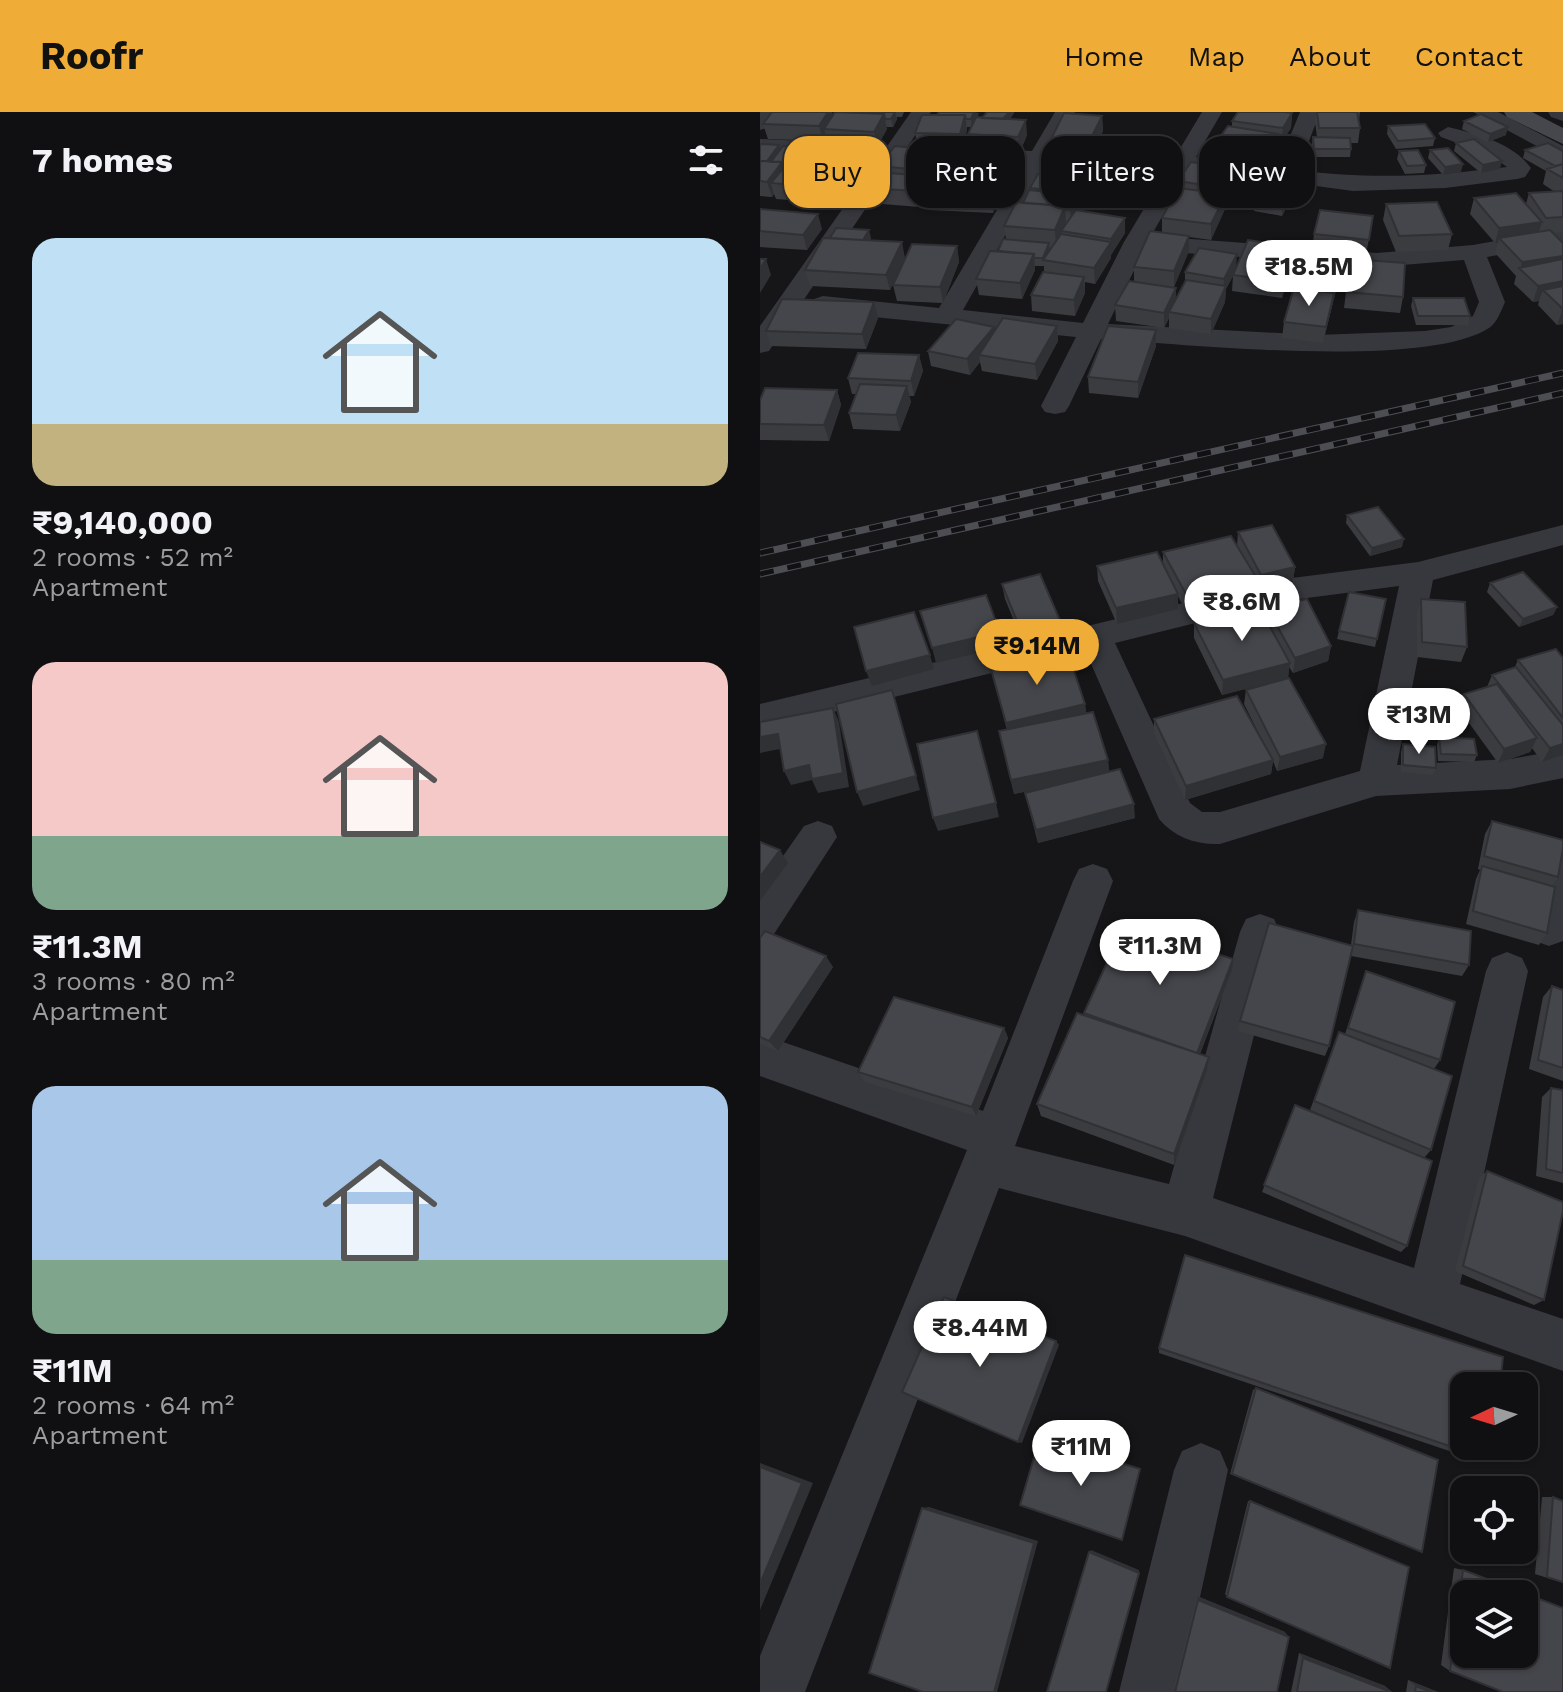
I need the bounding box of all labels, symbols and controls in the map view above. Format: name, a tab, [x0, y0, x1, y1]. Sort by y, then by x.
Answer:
text: Roofr	[40, 34, 143, 78]
text: Home	[1064, 40, 1144, 73]
text: Map	[1188, 40, 1245, 73]
text: About	[1289, 40, 1371, 73]
text: Contact	[1415, 40, 1523, 73]
chip: Buy	[784, 136, 890, 208]
chip: Rent	[906, 136, 1025, 208]
chip: Filters	[1041, 136, 1183, 208]
chip: New	[1199, 136, 1315, 208]
icon: filters	[684, 138, 728, 182]
text: 7 homes	[32, 140, 173, 180]
pin: ₹18.5M	[1244, 240, 1374, 308]
text: ₹18.5M	[1264, 251, 1354, 281]
icon: home	[308, 290, 452, 434]
text: ₹9,140,000	[32, 502, 213, 542]
text: 2 rooms · 52 m²	[32, 542, 233, 572]
text: Apartment	[32, 572, 168, 602]
pin: ₹8.6M	[1186, 575, 1298, 643]
text: ₹8.6M	[1203, 586, 1282, 616]
pin: ₹9.14M	[972, 619, 1102, 687]
text: ₹9.14M	[993, 630, 1081, 660]
pin: ₹13M	[1372, 688, 1466, 756]
text: ₹13M	[1386, 699, 1452, 729]
icon: home	[308, 714, 452, 858]
pin: ₹11.3M	[1095, 919, 1225, 987]
text: ₹11.3M	[32, 926, 143, 966]
text: ₹11.3M	[1118, 930, 1202, 960]
text: 3 rooms · 80 m²	[32, 966, 235, 996]
text: Apartment	[32, 996, 168, 1026]
icon: home	[308, 1138, 452, 1282]
pin: ₹8.44M	[915, 1301, 1045, 1369]
text: ₹8.44M	[932, 1312, 1028, 1342]
text: ₹11M	[32, 1350, 113, 1390]
north arrow	[1450, 1372, 1538, 1460]
map controls	[1450, 1372, 1538, 1668]
text: 2 rooms · 64 m²	[32, 1390, 234, 1420]
text: Apartment	[32, 1420, 168, 1450]
pin: ₹11M	[1034, 1420, 1128, 1488]
text: ₹11M	[1050, 1431, 1112, 1461]
button: locate	[1450, 1476, 1538, 1564]
button: layers	[1450, 1580, 1538, 1668]

